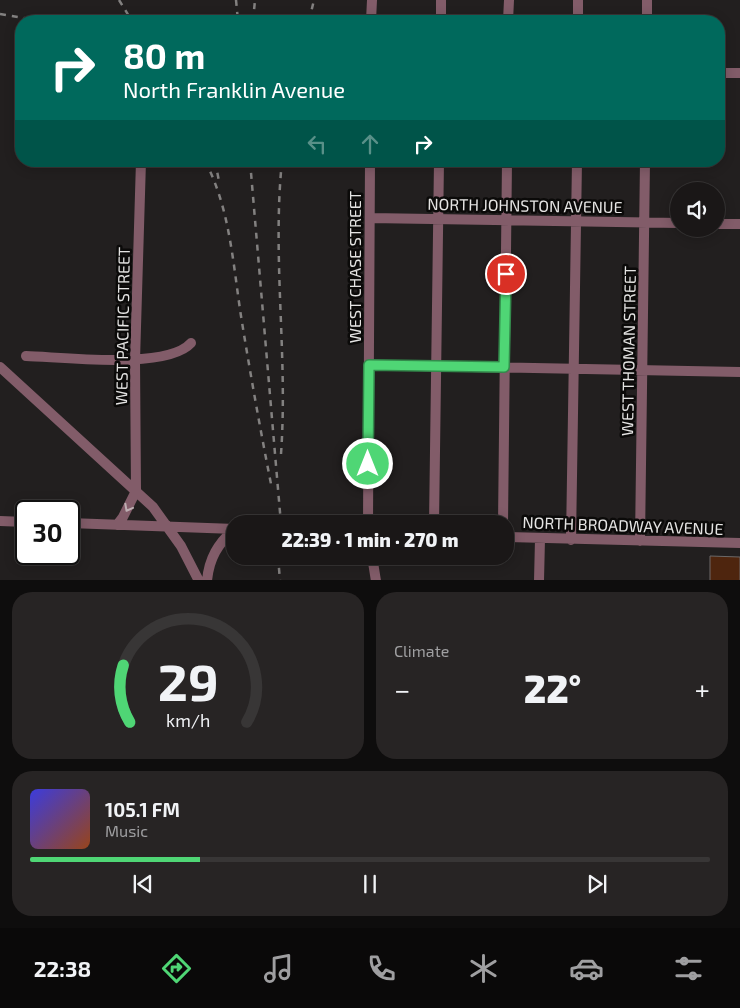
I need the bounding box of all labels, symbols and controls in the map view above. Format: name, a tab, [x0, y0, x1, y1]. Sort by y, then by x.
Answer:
text: 80 m	[123, 34, 205, 76]
icon: right	[40, 35, 105, 100]
text: North Franklin Avenue	[123, 76, 345, 102]
icon: left	[303, 130, 331, 158]
icon: ahead	[356, 130, 384, 158]
icon: right	[409, 130, 437, 158]
map controls	[670, 182, 725, 237]
button: sound	[670, 182, 725, 237]
street label: WEST CHASE STREET	[345, 191, 364, 343]
street label: NORTH JOHNSTON AVENUE	[427, 194, 623, 216]
street label: WEST PACIFIC STREET	[111, 247, 133, 405]
pin	[485, 253, 527, 295]
icon: arrive	[492, 260, 520, 288]
street label: WEST THOMAN STREET	[617, 266, 639, 436]
position arrow	[341, 437, 393, 489]
speed limit sign: 30	[15, 500, 80, 565]
one-way arrow	[124, 503, 134, 512]
street label: NORTH BROADWAY AVENUE	[522, 512, 724, 538]
text: 22:39 · 1 min · 270 m	[282, 528, 458, 551]
text: Climate	[394, 641, 449, 660]
text: 29	[158, 649, 218, 711]
text: 22°	[524, 665, 581, 711]
text: −	[394, 672, 410, 706]
text: +	[695, 672, 710, 706]
text: km/h	[166, 709, 210, 731]
text: 105.1 FM	[105, 798, 180, 821]
text: Music	[105, 821, 148, 840]
icon: previous	[129, 870, 157, 898]
icon: pause	[356, 870, 384, 898]
icon: next	[583, 870, 611, 898]
icon: directions	[159, 951, 194, 986]
icon: music	[261, 951, 296, 986]
icon: phone	[364, 951, 399, 986]
icon: climate	[466, 951, 501, 986]
icon: car	[569, 951, 604, 986]
icon: filters	[671, 951, 706, 986]
text: 22:38	[34, 955, 91, 981]

